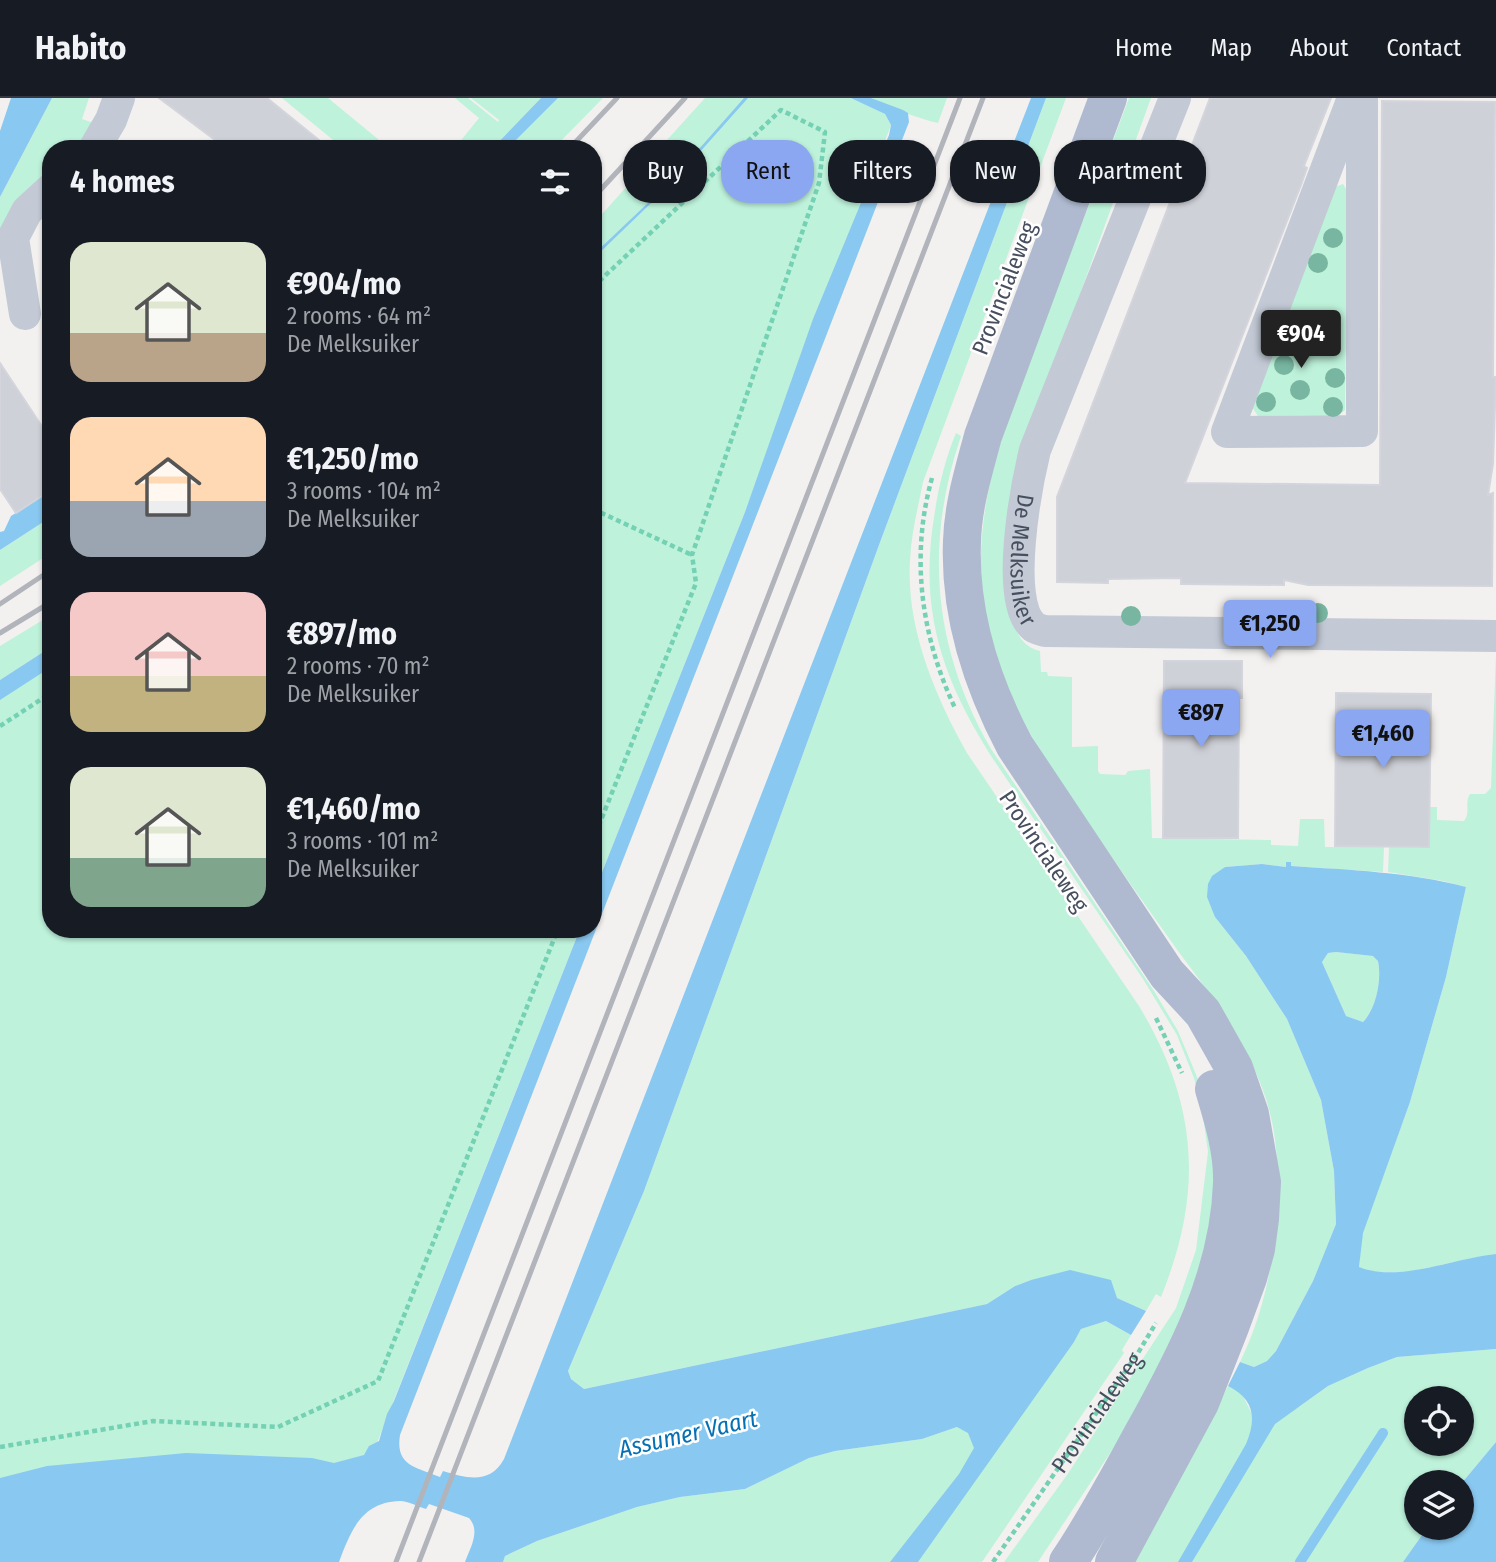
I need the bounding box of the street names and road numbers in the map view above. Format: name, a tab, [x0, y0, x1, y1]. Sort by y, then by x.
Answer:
street label: Provincialeweg	[966, 217, 1042, 359]
street label: De Melksuiker	[1005, 492, 1042, 631]
street label: Provincialeweg	[993, 785, 1095, 917]
street label: Provincialeweg	[1045, 1347, 1148, 1478]

